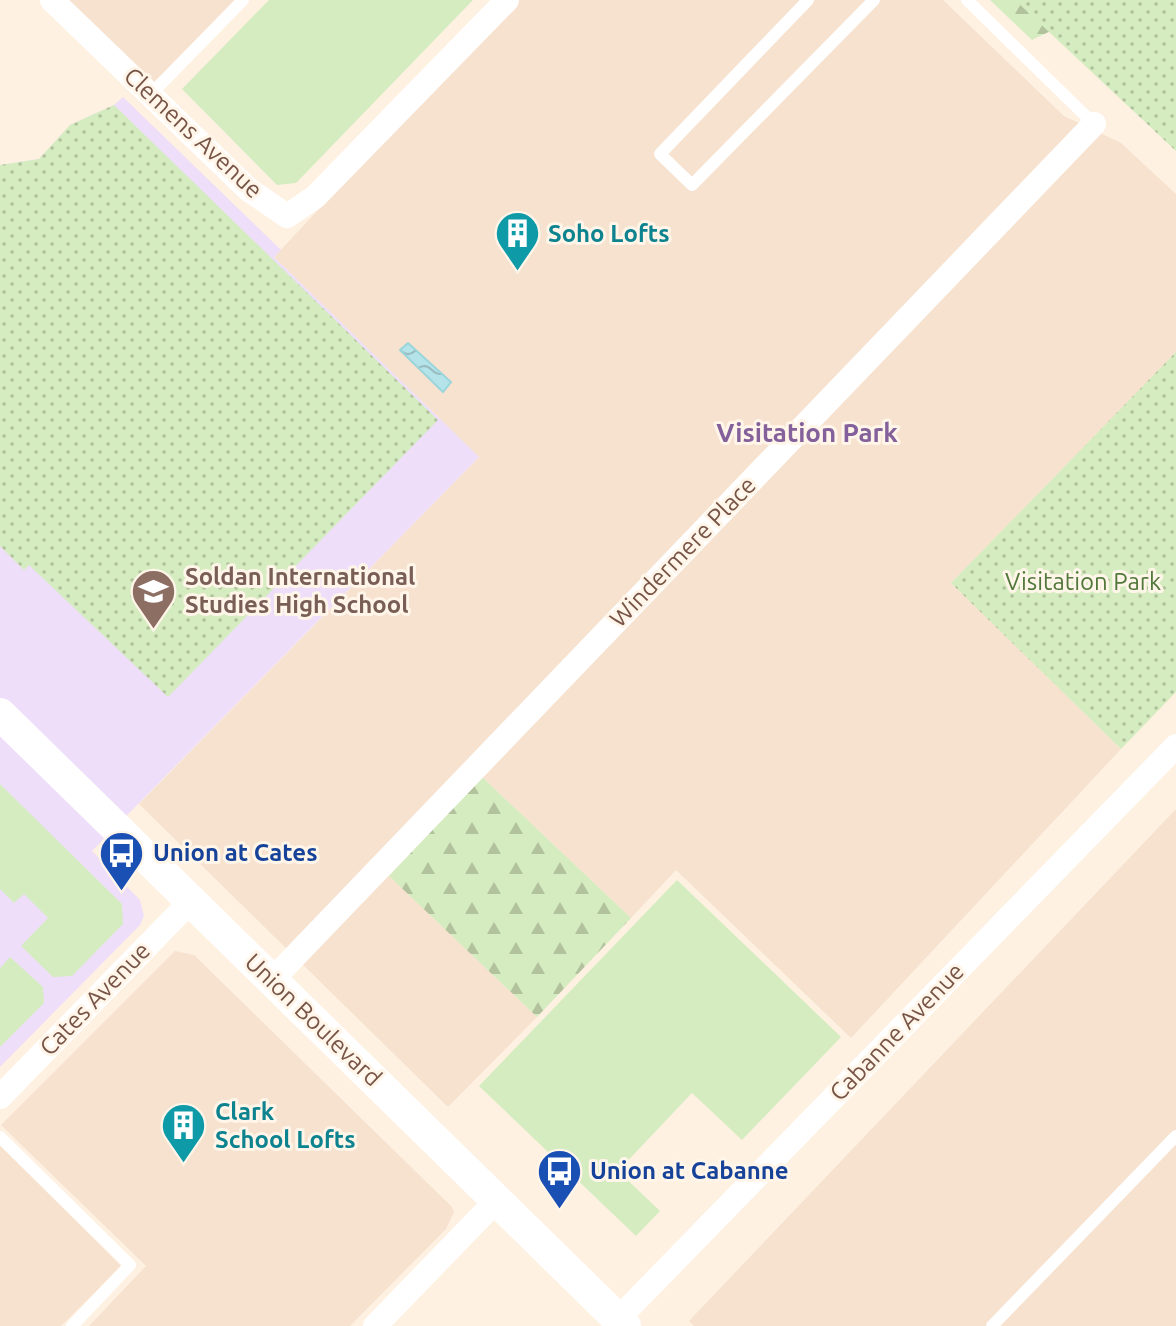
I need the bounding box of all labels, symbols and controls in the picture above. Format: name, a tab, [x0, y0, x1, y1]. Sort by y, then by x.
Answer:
street label: Clemens Avenue	[119, 62, 268, 203]
building icon: Soho Lofts	[493, 210, 541, 273]
place label: Soho Lofts	[548, 220, 669, 247]
district label: Visitation Park	[716, 418, 898, 447]
street label: Windermere Place	[604, 471, 761, 632]
place label: Soldan International Studies High School	[185, 563, 415, 618]
school or university icon: Soldan International Studies High School	[130, 567, 178, 630]
park label: Visitation Park	[1005, 568, 1161, 595]
bus stop icon: Union at Cates	[98, 829, 146, 892]
place label: Union at Cates	[153, 839, 317, 866]
street label: Cates Avenue	[34, 937, 155, 1061]
street label: Union Boulevard	[240, 948, 387, 1091]
street label: Cabanne Avenue	[824, 957, 969, 1106]
place label: Clark School Lofts	[215, 1098, 356, 1153]
building icon: Clark School Lofts	[160, 1102, 208, 1165]
bus stop icon: Union at Cabanne	[535, 1147, 583, 1210]
place label: Union at Cabanne	[590, 1157, 789, 1184]

